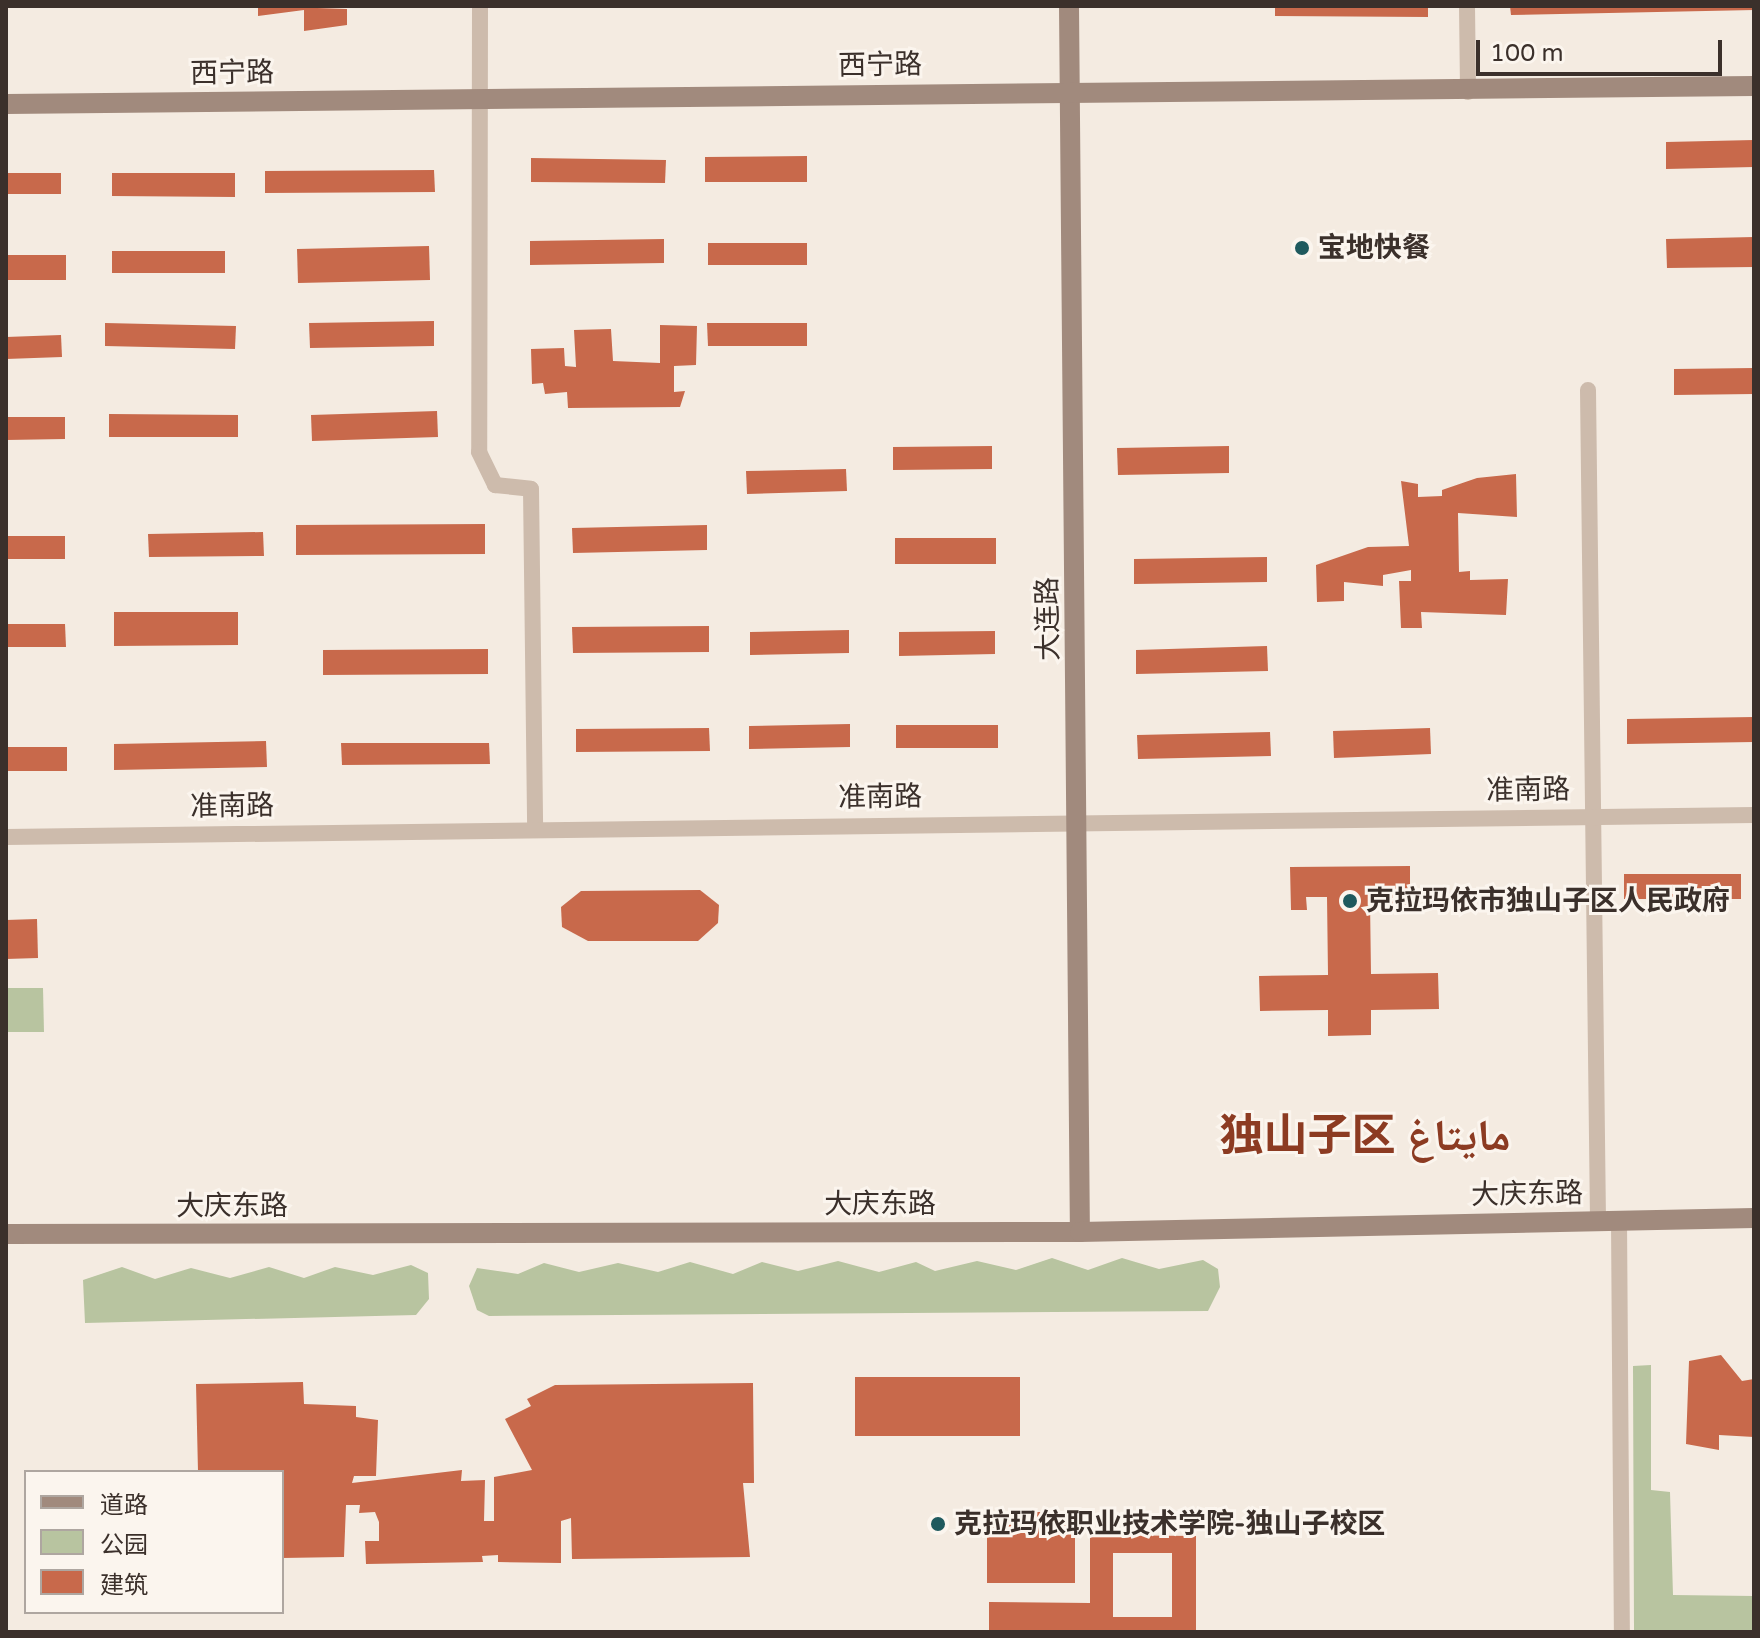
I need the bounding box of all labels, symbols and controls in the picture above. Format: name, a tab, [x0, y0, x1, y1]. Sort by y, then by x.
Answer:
scale bar	[1480, 24, 1726, 74]
text: 100 m	[1490, 39, 1564, 68]
street label: 西宁路	[838, 47, 922, 83]
street label: 西宁路	[190, 55, 274, 91]
place label: 宝地快餐	[1318, 231, 1430, 265]
marker: 宝地快餐	[1293, 239, 1311, 257]
street label: 大连路	[1030, 577, 1066, 661]
street label: 准南路	[1486, 772, 1570, 808]
street label: 准南路	[838, 779, 922, 815]
street label: 准南路	[190, 788, 274, 824]
place label: 克拉玛依市独山子区人民政府	[1366, 884, 1730, 918]
marker: 克拉玛依市独山子区人民政府	[1341, 892, 1359, 910]
district label: 独山子区 مايتاغ	[1219, 1111, 1511, 1163]
street label: 大庆东路	[1471, 1176, 1583, 1212]
street label: 大庆东路	[824, 1187, 936, 1221]
street label: 大庆东路	[176, 1189, 288, 1223]
legend	[24, 1470, 284, 1614]
text: 道路	[100, 1491, 148, 1520]
place label: 克拉玛依职业技术学院-独山子校区	[954, 1507, 1385, 1541]
marker: 克拉玛依职业技术学院-独山子校区	[929, 1515, 947, 1533]
text: 公园	[100, 1531, 148, 1560]
text: 建筑	[100, 1571, 148, 1600]

